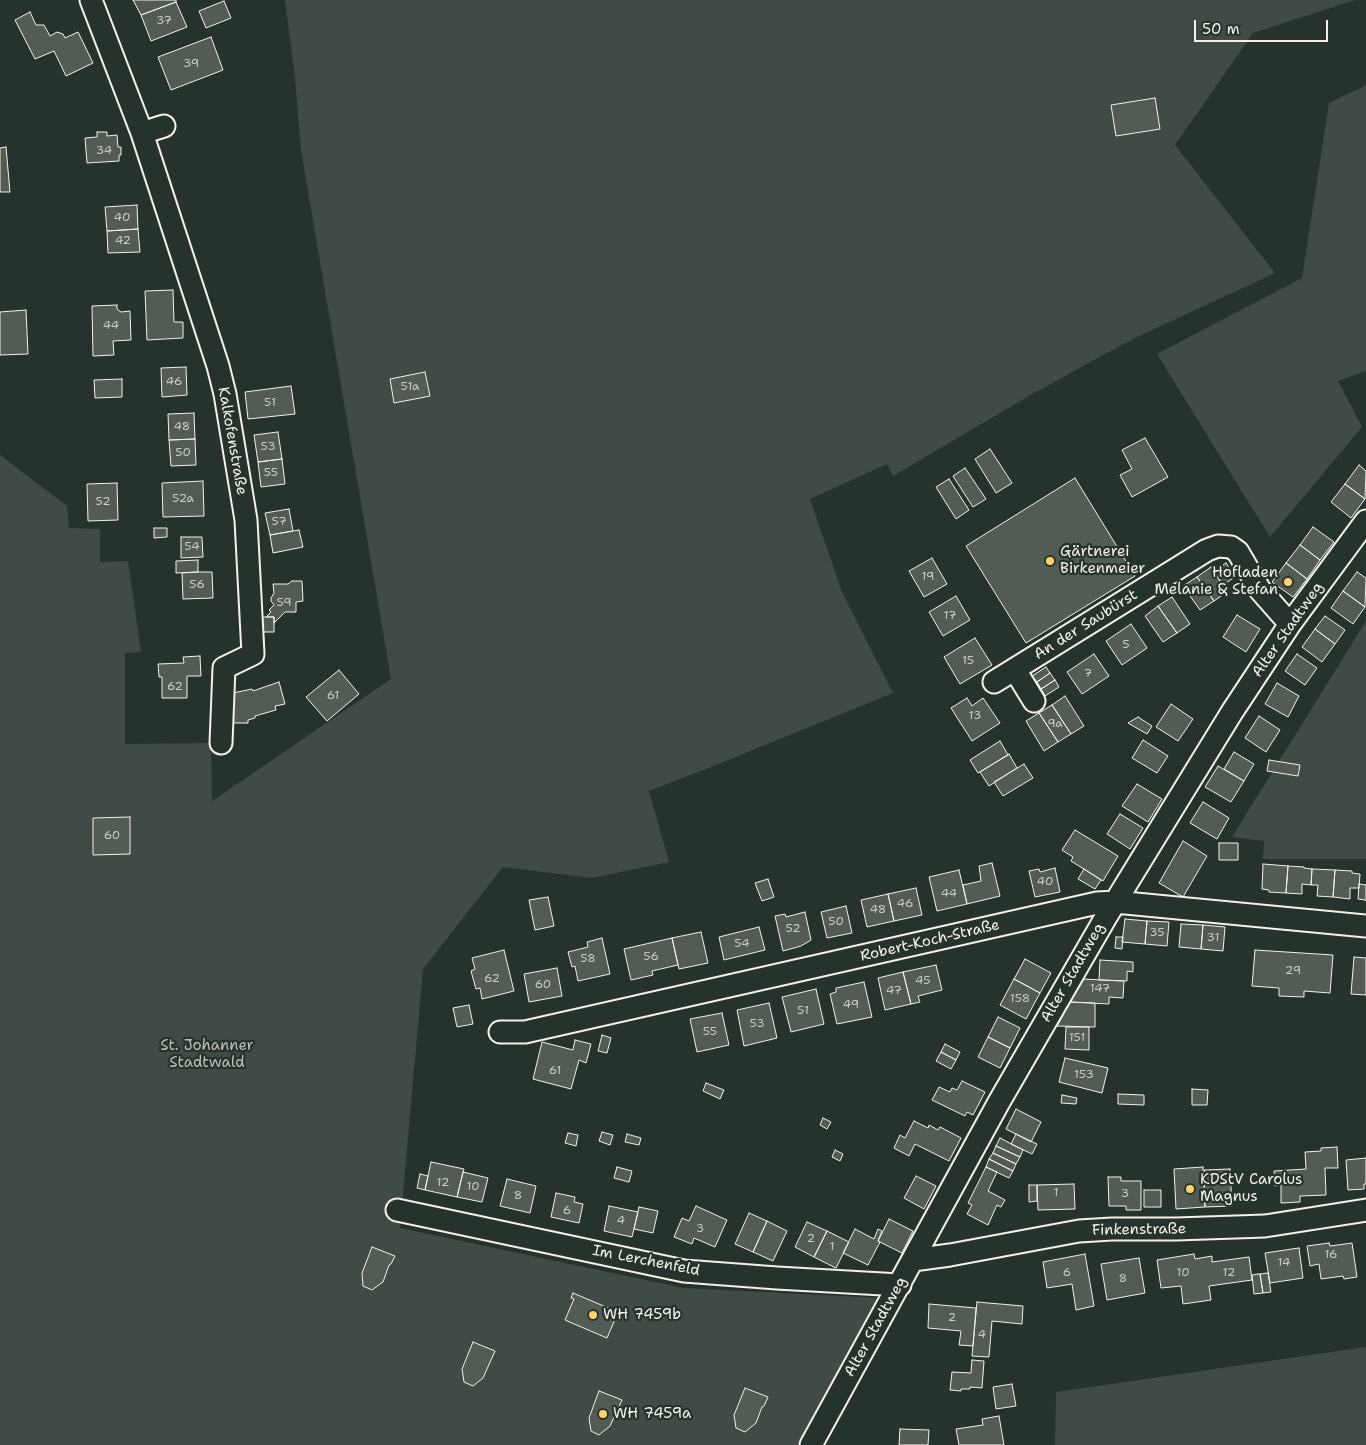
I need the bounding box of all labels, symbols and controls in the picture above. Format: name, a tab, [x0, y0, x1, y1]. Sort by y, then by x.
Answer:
scale bar	[1196, 10, 1330, 42]
house number: 37	[156, 14, 172, 28]
text: 50 m	[1202, 19, 1240, 39]
house number: 39	[183, 57, 199, 71]
house number: 34	[96, 144, 112, 158]
house number: 40	[114, 211, 130, 225]
house number: 42	[115, 234, 131, 248]
house number: 44	[103, 319, 119, 333]
house number: 46	[166, 375, 182, 389]
house number: 51a	[401, 380, 419, 394]
street label: Kalkofenstraße	[214, 385, 250, 497]
house number: 51	[264, 396, 276, 410]
house number: 48	[174, 420, 190, 434]
house number: 53	[260, 440, 276, 454]
house number: 50	[175, 446, 191, 460]
house number: 55	[264, 466, 278, 480]
house number: 52a	[172, 492, 194, 506]
house number: 52	[95, 495, 111, 509]
house number: 57	[271, 515, 287, 529]
house number: 54	[184, 540, 200, 554]
place label: Gärtnerei Birkenmeier	[1060, 543, 1145, 578]
marker: Gärtnerei Birkenmeier	[1044, 555, 1056, 567]
place label: Hofladen Melanie & Stefan	[1155, 564, 1278, 599]
house number: 19	[922, 570, 934, 584]
marker: Hofladen Melanie & Stefan	[1282, 576, 1294, 588]
house number: 56	[189, 578, 205, 592]
street label: Alter Stadtweg	[1249, 579, 1327, 681]
street label: An der Saubürst	[1031, 586, 1141, 664]
house number: 59	[276, 596, 292, 610]
house number: 17	[944, 609, 956, 623]
house number: 5	[1122, 638, 1130, 652]
house number: 15	[962, 654, 974, 668]
house number: 7	[1084, 667, 1092, 681]
house number: 62	[167, 680, 183, 694]
house number: 61	[327, 689, 339, 703]
house number: 13	[969, 709, 981, 723]
house number: 9a	[1047, 717, 1063, 731]
house number: 60	[104, 829, 120, 843]
house number: 40	[1037, 875, 1053, 889]
house number: 44	[941, 887, 957, 901]
house number: 46	[897, 897, 913, 911]
house number: 48	[870, 903, 886, 917]
house number: 50	[828, 915, 844, 929]
street label: Robert-Koch-Straße	[858, 916, 1002, 966]
street label: Alter Stadtweg	[1037, 920, 1109, 1026]
house number: 52	[785, 922, 801, 936]
house number: 35	[1149, 926, 1165, 940]
house number: 31	[1207, 931, 1219, 945]
house number: 54	[734, 937, 750, 951]
house number: 56	[643, 950, 659, 964]
house number: 58	[580, 952, 596, 966]
house number: 29	[1285, 964, 1301, 978]
house number: 62	[484, 972, 500, 986]
house number: 45	[915, 974, 931, 988]
house number: 60	[535, 978, 551, 992]
house number: 147	[1090, 982, 1110, 996]
house number: 47	[886, 984, 902, 998]
house number: 158	[1010, 992, 1030, 1006]
house number: 49	[843, 998, 859, 1012]
house number: 51	[797, 1004, 809, 1018]
house number: 53	[749, 1017, 765, 1031]
house number: 55	[703, 1025, 717, 1039]
house number: 151	[1069, 1031, 1085, 1045]
park label: St. Johanner Stadtwald	[160, 1037, 254, 1072]
house number: 61	[549, 1064, 561, 1078]
house number: 153	[1074, 1068, 1094, 1082]
place label: KDStV Carolus Magnus	[1200, 1171, 1303, 1206]
house number: 12	[437, 1176, 449, 1190]
house number: 10	[466, 1180, 480, 1194]
marker: KDStV Carolus Magnus	[1184, 1183, 1196, 1195]
house number: 1	[1053, 1186, 1059, 1200]
house number: 3	[1121, 1187, 1129, 1201]
house number: 8	[514, 1189, 522, 1203]
house number: 6	[563, 1204, 571, 1218]
house number: 4	[617, 1214, 625, 1228]
street label: Finkenstraße	[1092, 1220, 1186, 1240]
house number: 3	[696, 1222, 704, 1236]
house number: 2	[807, 1232, 815, 1246]
house number: 1	[829, 1240, 835, 1254]
street label: Im Lerchenfeld	[591, 1242, 701, 1280]
house number: 16	[1324, 1248, 1338, 1262]
house number: 14	[1278, 1256, 1290, 1270]
house number: 6	[1063, 1266, 1071, 1280]
house number: 10	[1176, 1266, 1190, 1280]
house number: 12	[1223, 1266, 1235, 1280]
house number: 8	[1119, 1272, 1127, 1286]
street label: Alter Stadtweg	[841, 1274, 911, 1380]
place label: WH 7459b	[603, 1306, 681, 1324]
marker: WH 7459b	[587, 1309, 599, 1321]
house number: 2	[948, 1311, 956, 1325]
house number: 4	[978, 1328, 986, 1342]
place label: WH 7459a	[613, 1405, 691, 1423]
marker: WH 7459a	[597, 1408, 609, 1420]

